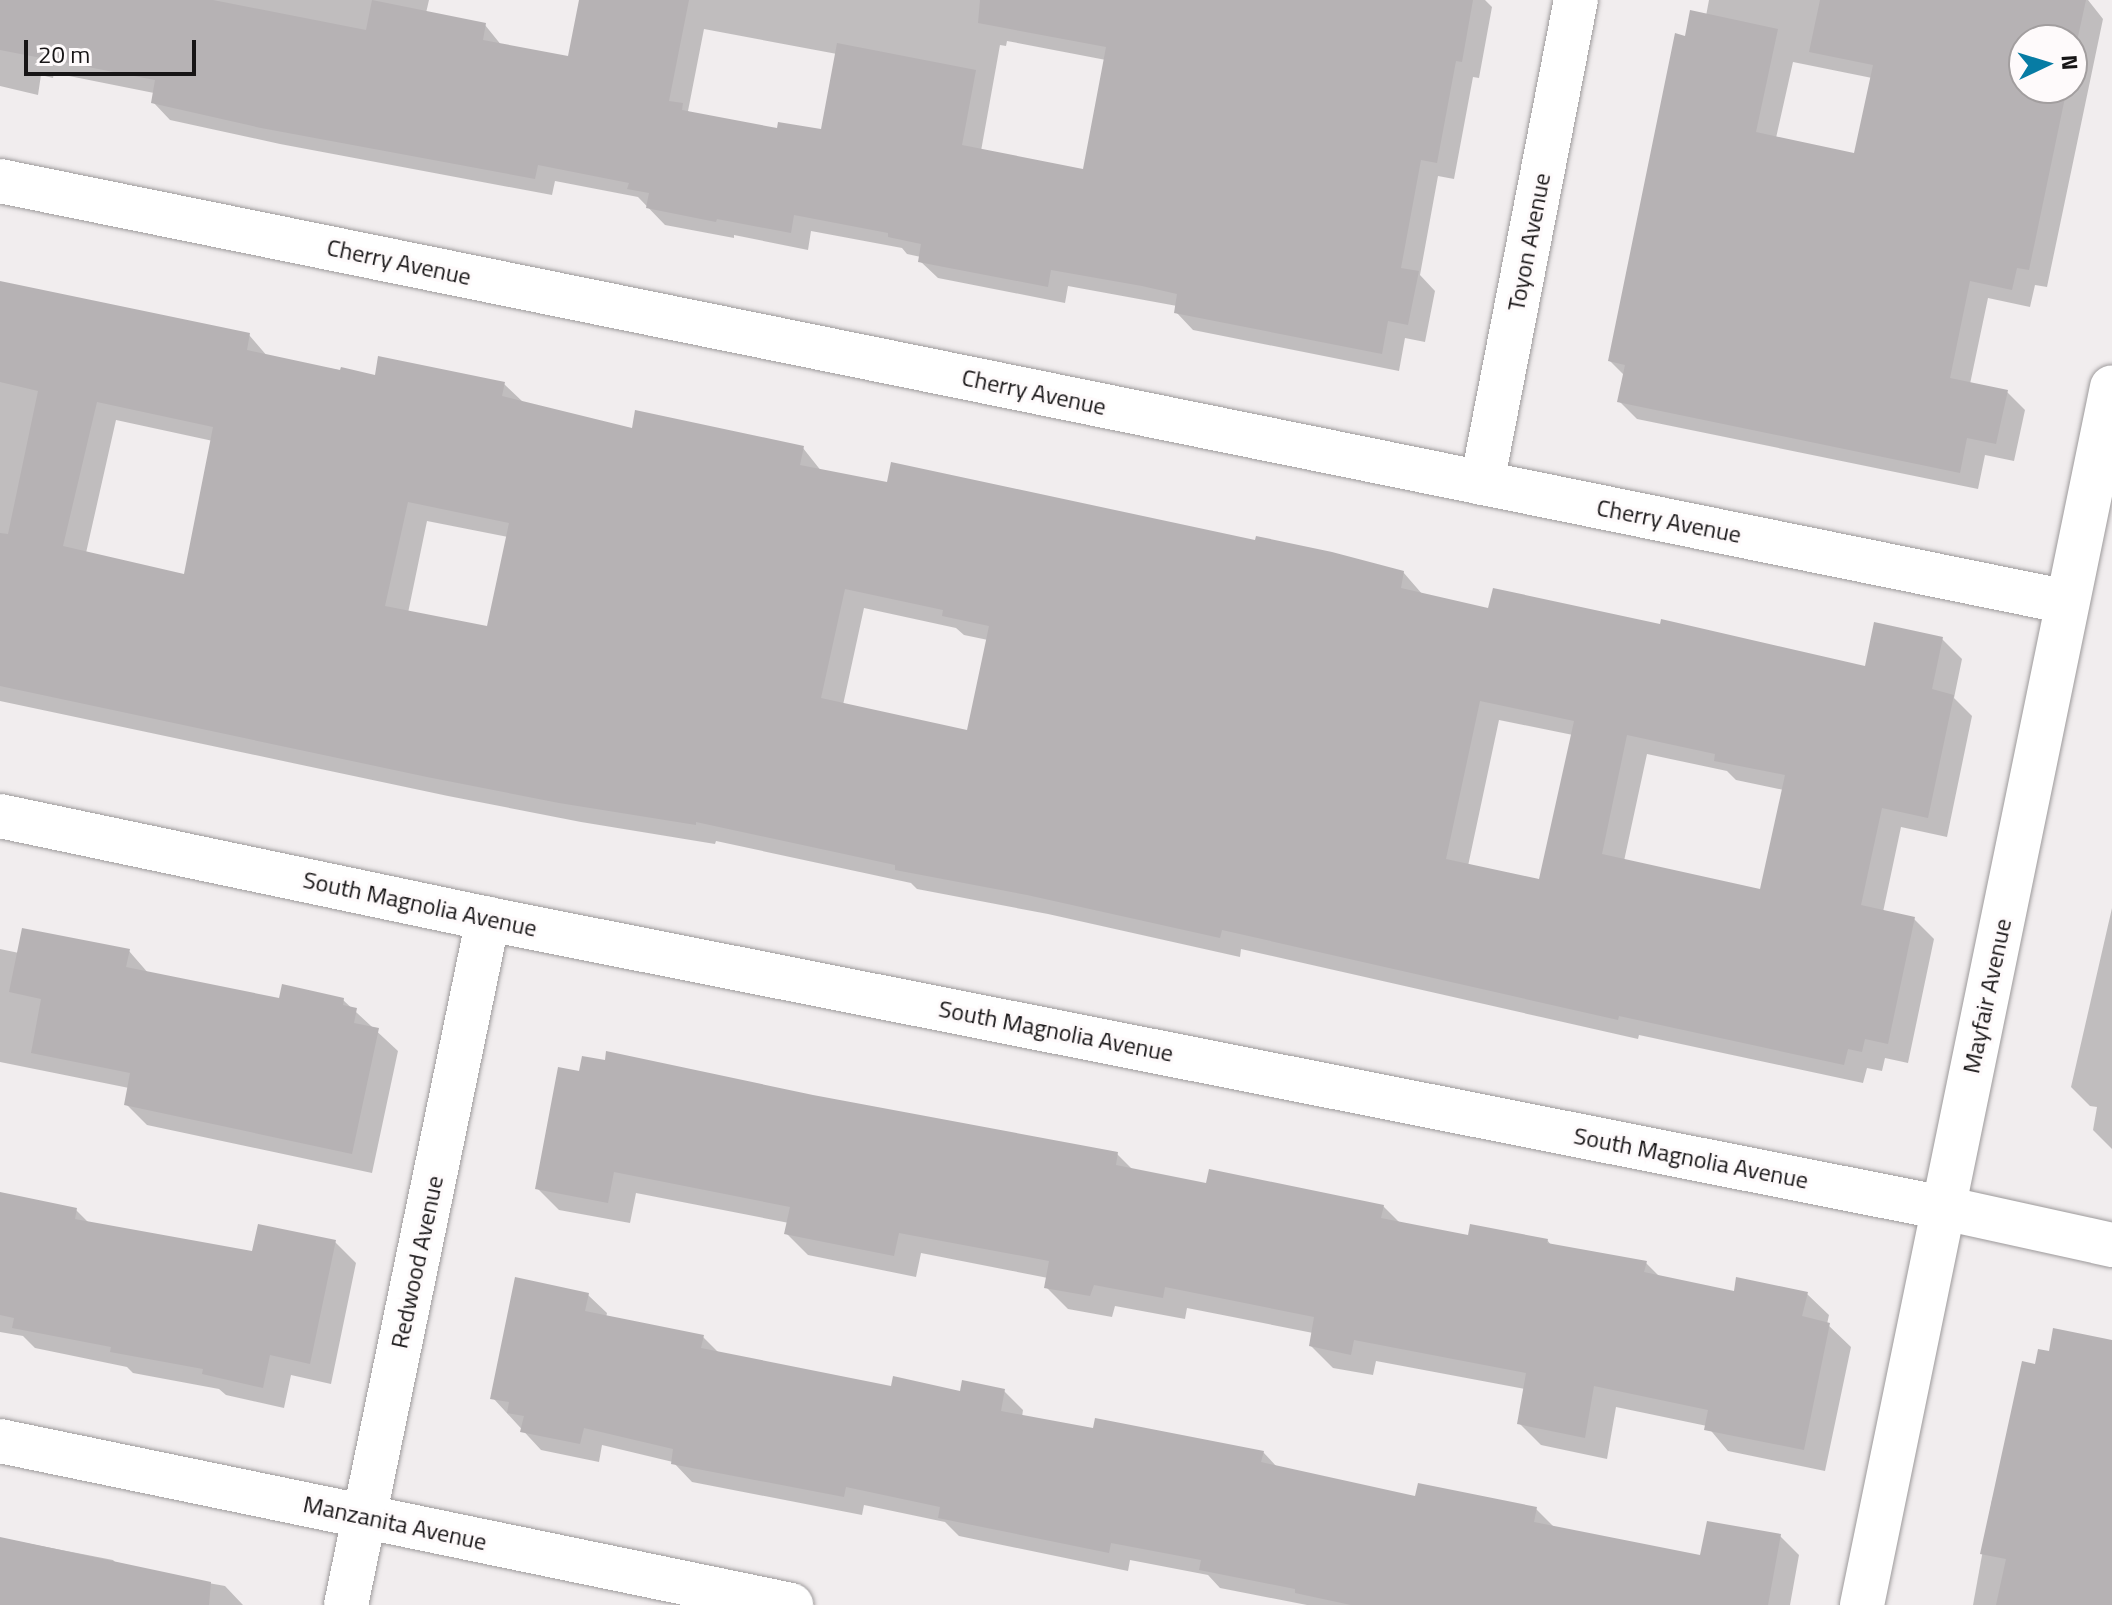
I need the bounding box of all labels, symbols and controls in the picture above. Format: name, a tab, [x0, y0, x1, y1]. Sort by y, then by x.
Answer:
scale bar	[28, 24, 200, 74]
north arrow	[2008, 24, 2088, 104]
text: 20 m	[38, 36, 90, 72]
text: N	[2052, 54, 2087, 71]
street label: Toyon Avenue	[1501, 170, 1557, 314]
street label: Cherry Avenue	[324, 233, 474, 291]
street label: Cherry Avenue	[959, 363, 1109, 421]
street label: Cherry Avenue	[1594, 493, 1744, 549]
street label: South Magnolia Avenue	[300, 865, 540, 943]
street label: Mayfair Avenue	[1957, 916, 2017, 1076]
street label: South Magnolia Avenue	[936, 994, 1176, 1068]
street label: South Magnolia Avenue	[1571, 1121, 1811, 1195]
street label: Redwood Avenue	[385, 1173, 449, 1351]
street label: Manzanita Avenue	[301, 1489, 489, 1557]

